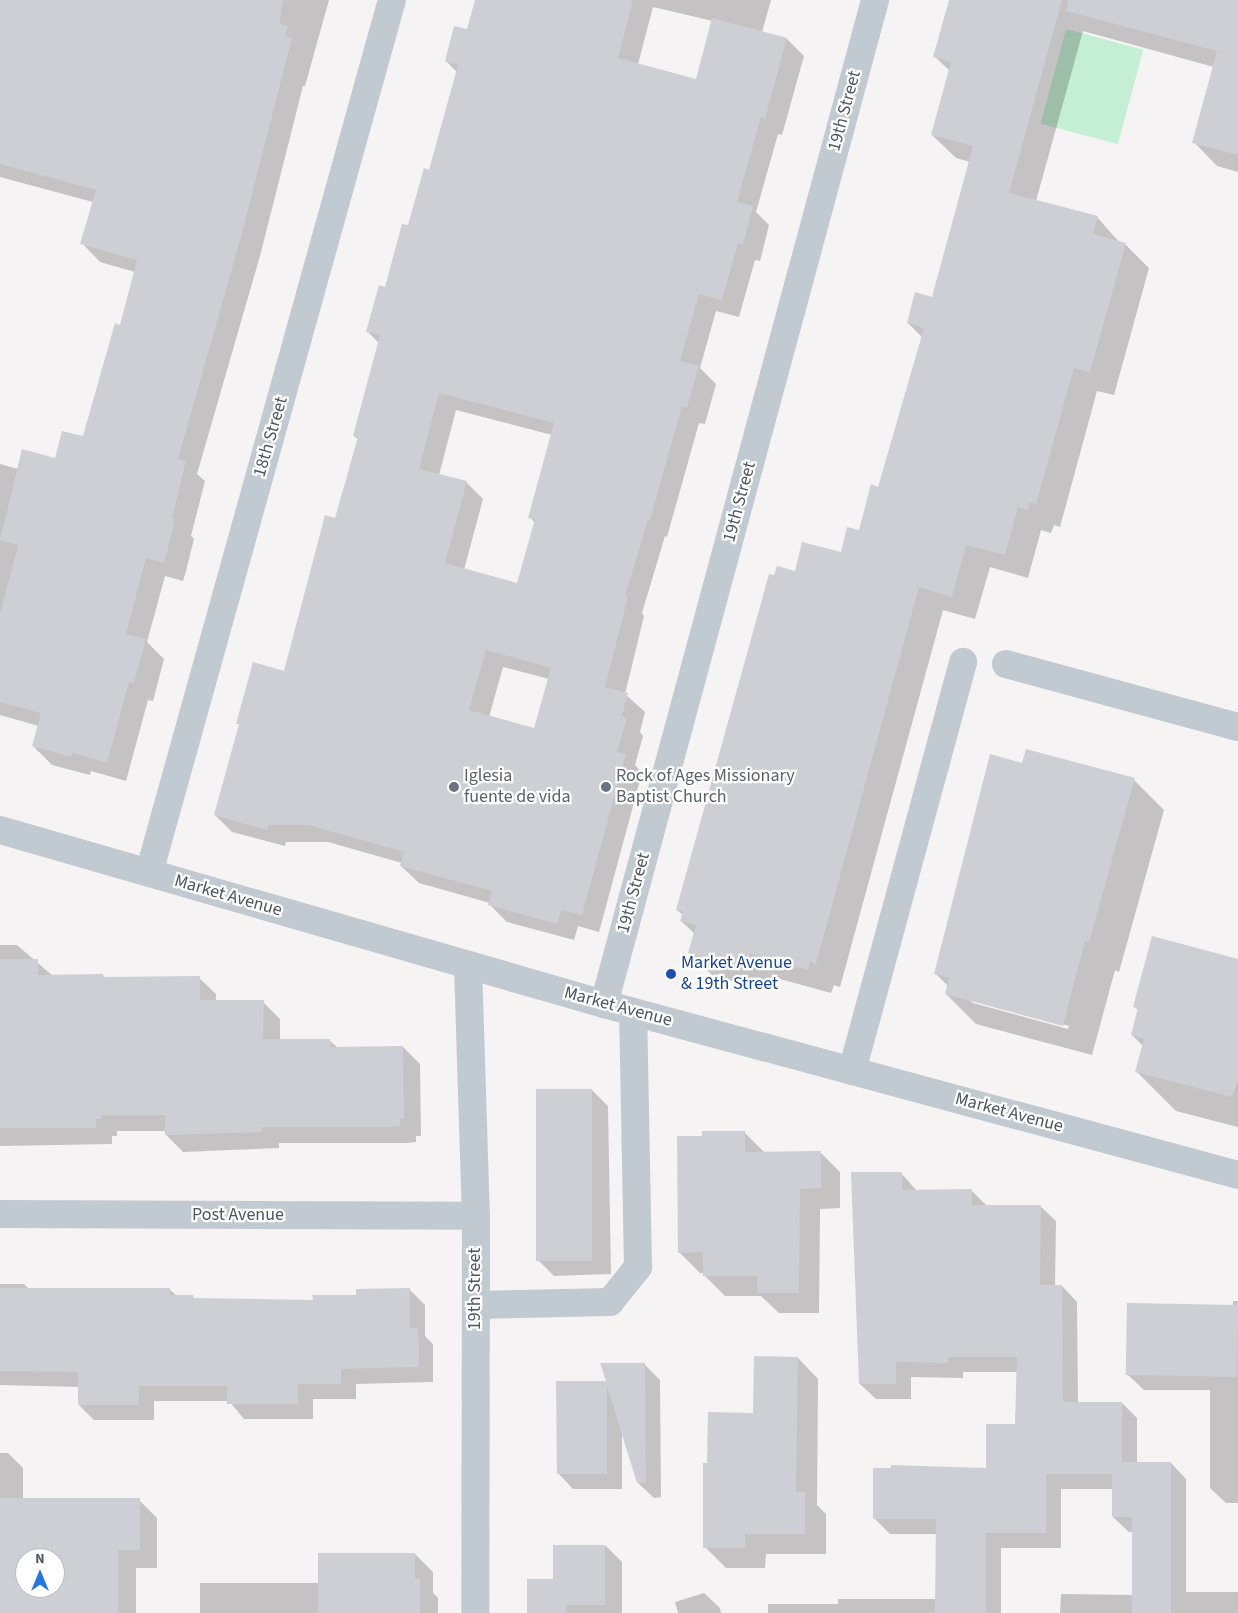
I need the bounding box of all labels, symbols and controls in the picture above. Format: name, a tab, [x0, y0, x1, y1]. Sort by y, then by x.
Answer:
street label: 19th Street	[824, 68, 866, 154]
street label: 18th Street	[249, 394, 293, 480]
street label: 19th Street	[719, 459, 761, 545]
place label: Iglesia fuente de vida	[464, 766, 571, 809]
place label: Rock of Ages Missionary Baptist Church	[616, 766, 795, 809]
marker: Iglesia fuente de vida	[448, 781, 460, 793]
marker: Rock of Ages Missionary Baptist Church	[600, 781, 612, 793]
street label: 19th Street	[613, 850, 655, 936]
street label: Market Avenue	[172, 870, 284, 922]
place label: Market Avenue & 19th Street	[681, 953, 792, 996]
marker: Market Avenue & 19th Street	[665, 968, 677, 980]
street label: Market Avenue	[562, 982, 674, 1032]
street label: Market Avenue	[953, 1088, 1065, 1138]
street label: Post Avenue	[192, 1204, 284, 1226]
street label: 19th Street	[464, 1248, 486, 1330]
north arrow	[15, 1548, 65, 1598]
text: N	[35, 1549, 45, 1569]

